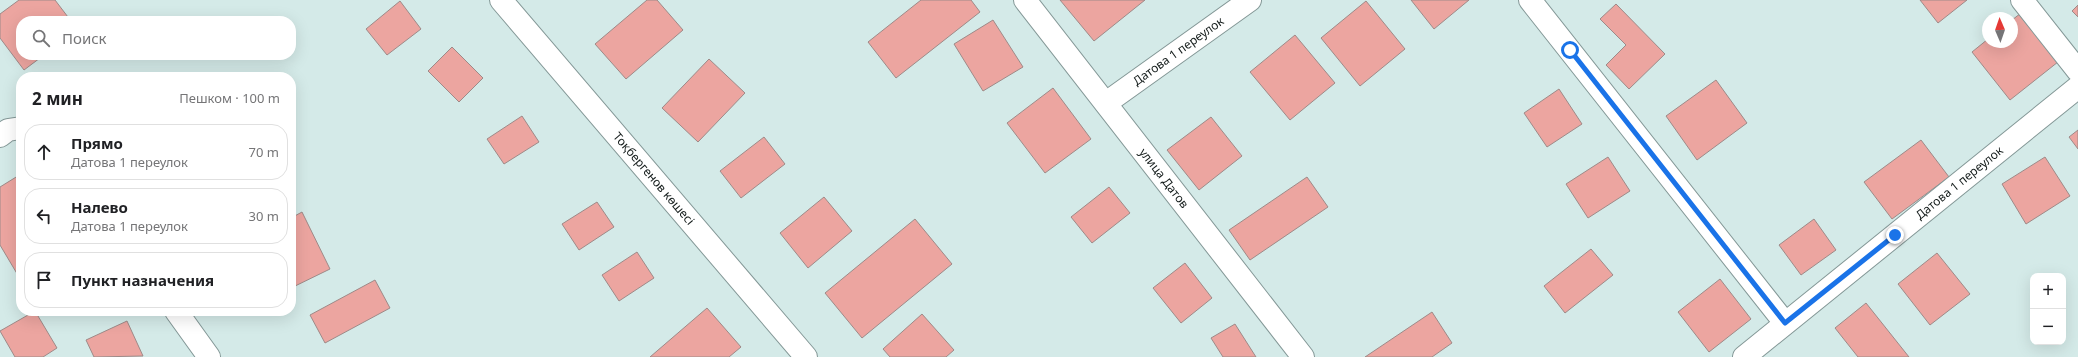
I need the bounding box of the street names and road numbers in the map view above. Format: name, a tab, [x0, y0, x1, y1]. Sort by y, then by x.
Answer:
street label: Датова 1 переулок	[1129, 12, 1227, 89]
street label: Тоқбергенов көшесі	[610, 128, 699, 228]
street label: Датова 1 переулок	[1912, 142, 2007, 223]
street label: улица Датов	[1135, 144, 1193, 212]

